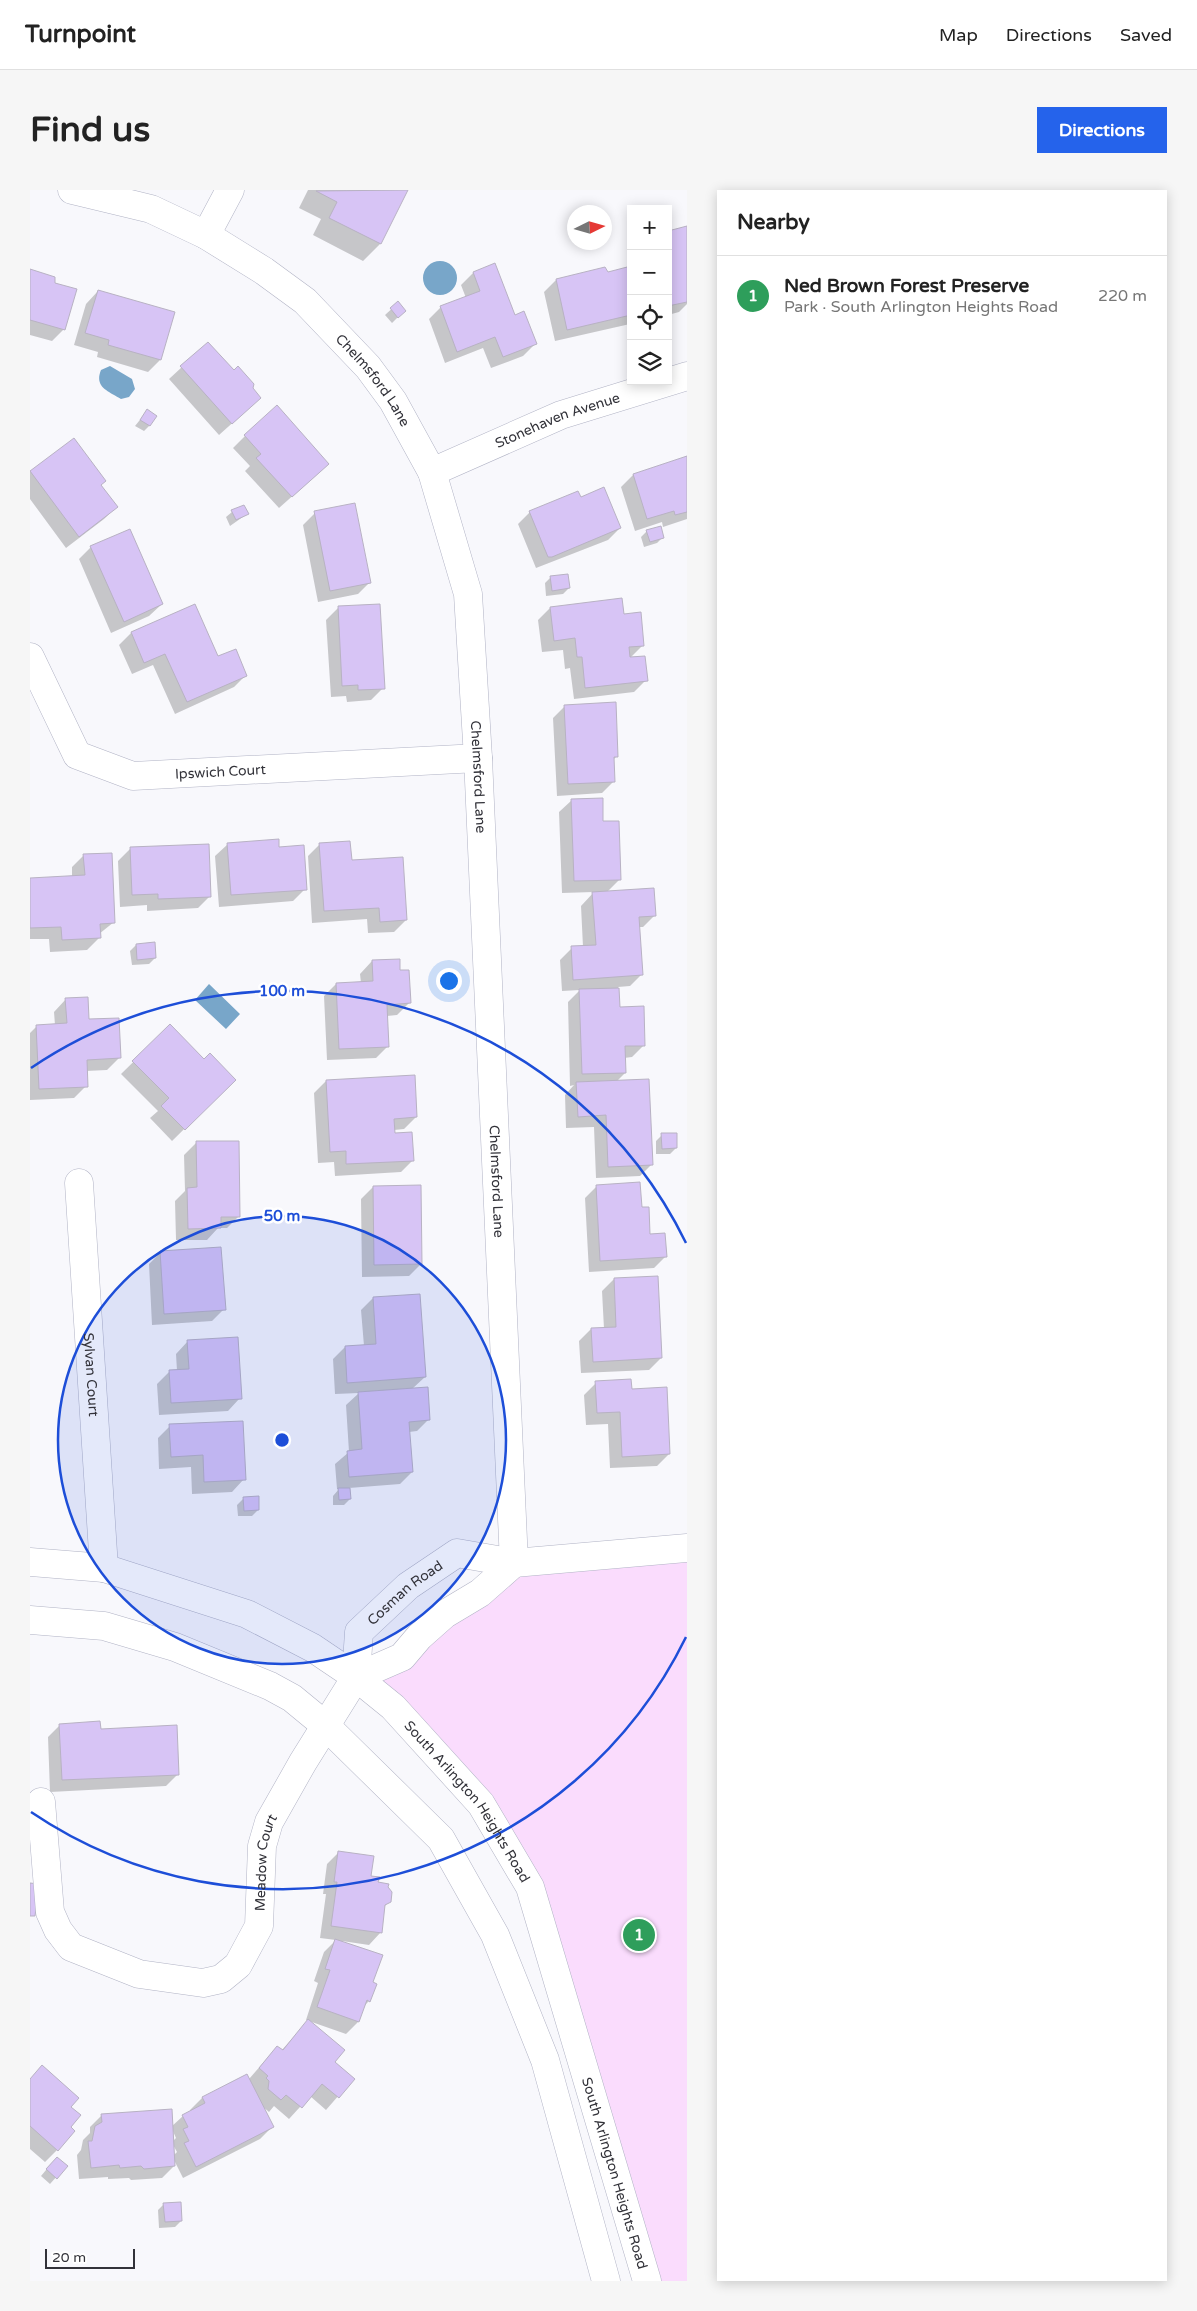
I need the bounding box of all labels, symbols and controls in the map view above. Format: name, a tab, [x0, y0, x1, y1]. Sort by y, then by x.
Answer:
text: Turnpoint	[25, 20, 136, 49]
text: Map	[939, 24, 978, 46]
text: Directions	[1006, 24, 1092, 46]
text: Saved	[1120, 24, 1172, 46]
button: Directions	[1037, 107, 1167, 153]
text: Find us	[30, 109, 150, 151]
north arrow	[567, 205, 612, 250]
map controls	[627, 205, 672, 385]
button: +	[627, 205, 672, 250]
text: Nearby	[737, 210, 810, 235]
button: −	[627, 250, 672, 295]
text: Ned Brown Forest Preserve	[784, 275, 1029, 297]
text: 1	[748, 286, 758, 306]
text: 220 m	[1098, 286, 1147, 306]
button: locate	[627, 295, 672, 340]
text: Park · South Arlington Heights Road	[784, 297, 1058, 317]
street label: Chelmsford Lane	[332, 330, 414, 430]
button: layers	[627, 340, 672, 385]
street label: Stonehaven Avenue	[492, 389, 622, 452]
street label: Chelmsford Lane	[467, 720, 490, 834]
street label: Ipswich Court	[175, 761, 267, 782]
your location	[436, 968, 462, 994]
text: 100 m	[259, 982, 305, 1000]
street label: Chelmsford Lane	[486, 1125, 508, 1238]
text: 50 m	[264, 1207, 300, 1225]
street label: Sylvan Court	[80, 1332, 103, 1418]
centre of rings	[273, 1431, 291, 1449]
street label: Cosman Road	[364, 1557, 446, 1628]
street label: South Arlington Heights Road	[401, 1717, 534, 1885]
street label: Meadow Court	[251, 1810, 281, 1912]
pin: 1	[623, 1916, 655, 1954]
street label: South Arlington Heights Road	[578, 2075, 651, 2271]
scale bar	[45, 2246, 135, 2269]
text: 20 m	[52, 2249, 86, 2266]

